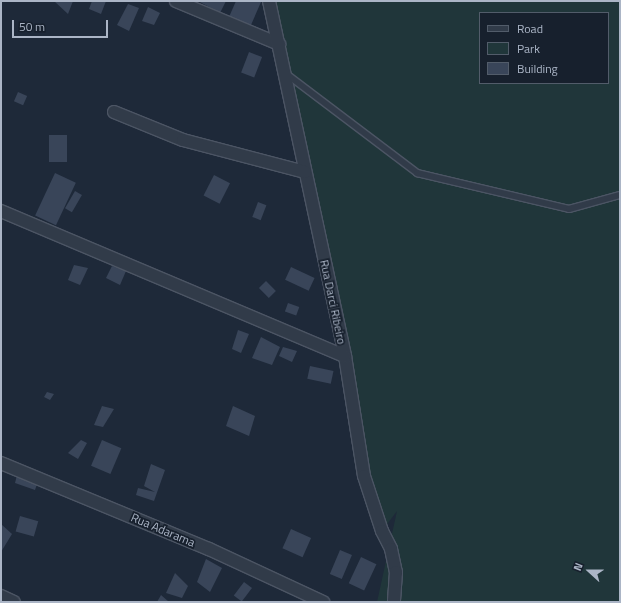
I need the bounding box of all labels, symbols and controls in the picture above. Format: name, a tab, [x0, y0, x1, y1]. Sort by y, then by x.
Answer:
scale bar	[14, 12, 110, 38]
legend	[479, 12, 609, 84]
text: 50 m	[19, 17, 45, 36]
text: Road	[517, 19, 543, 38]
text: Park	[517, 39, 540, 58]
text: Building	[517, 59, 558, 78]
street label: Rua Darci Ribeiro	[317, 258, 349, 346]
street label: Rua Adarama	[129, 510, 197, 550]
north arrow	[569, 551, 609, 591]
text: N	[569, 560, 587, 573]

